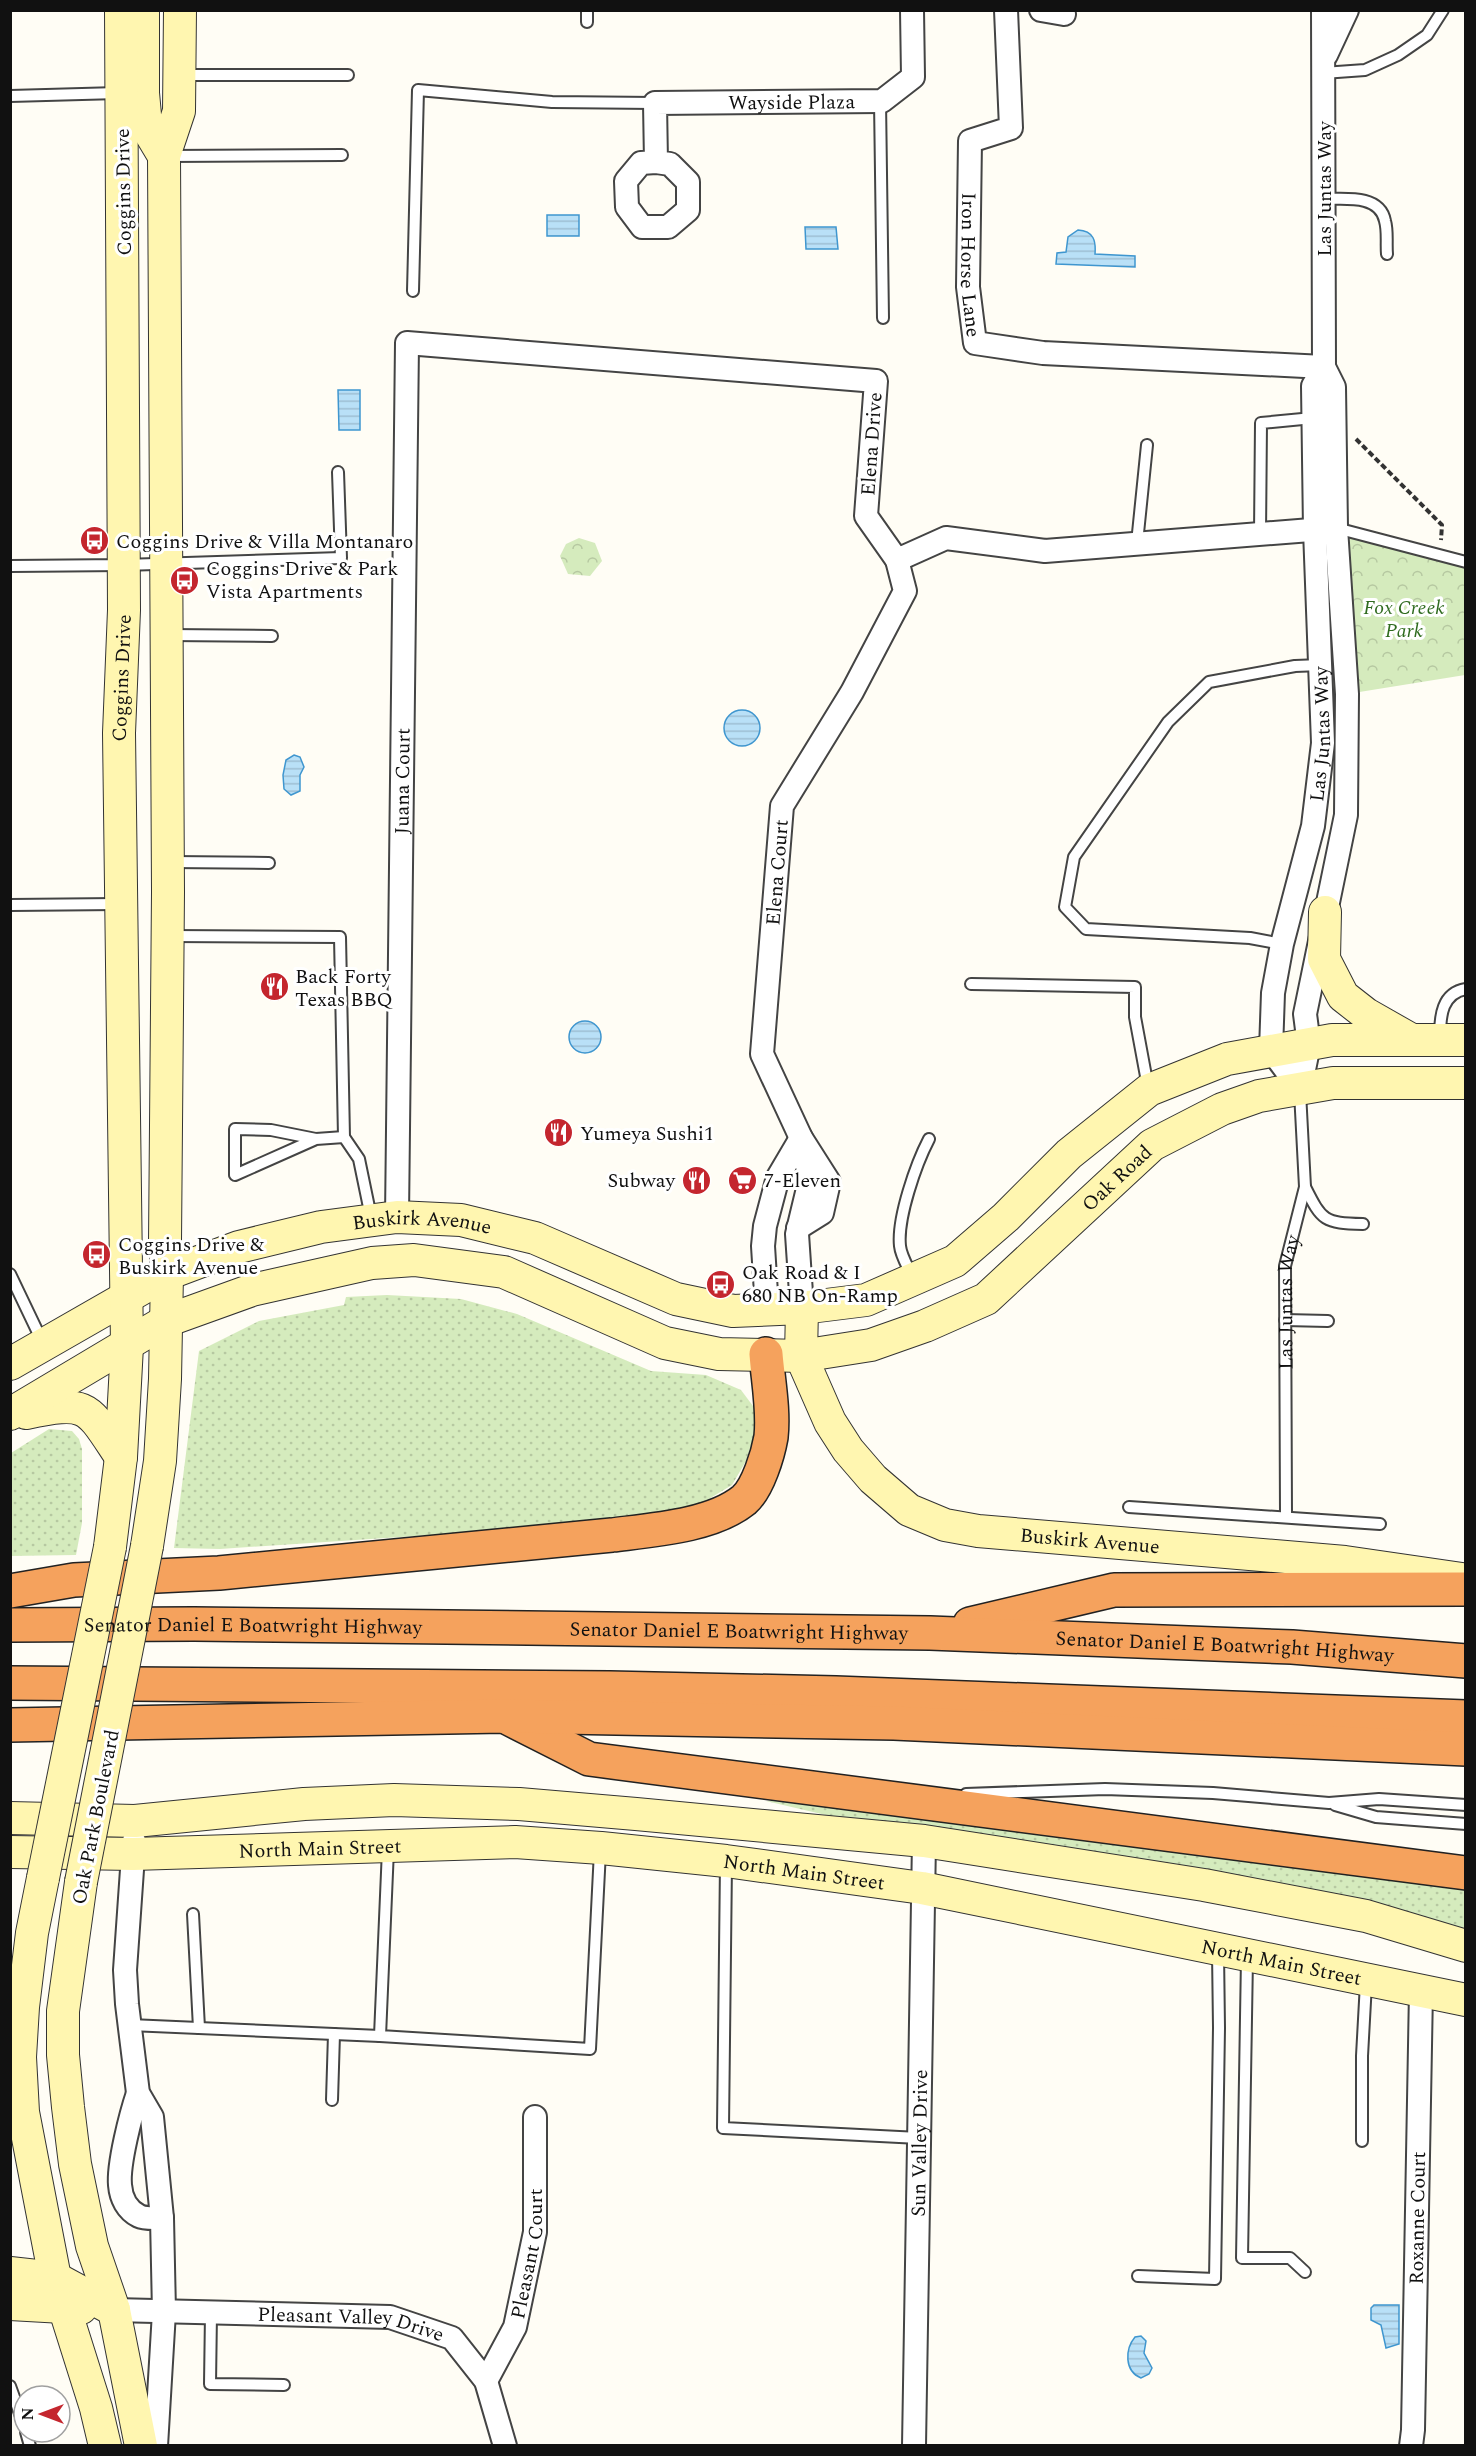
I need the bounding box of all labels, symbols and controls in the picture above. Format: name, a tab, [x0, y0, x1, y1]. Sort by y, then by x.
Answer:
street label: Wayside Plaza	[728, 87, 856, 118]
street label: Las Juntas Way	[1310, 120, 1340, 257]
street label: Coggins Drive	[108, 128, 140, 256]
street label: Iron Horse Lane	[952, 192, 988, 339]
street label: Elena Drive	[853, 391, 891, 497]
bus stop icon: Coggins Drive & Villa Montanaro	[79, 525, 111, 557]
place label: Coggins Drive & Villa Montanaro	[116, 527, 413, 557]
place label: Coggins Drive & Park Vista Apartments	[206, 554, 398, 607]
bus stop icon: Coggins Drive & Park Vista Apartments	[169, 564, 201, 596]
park label: Fox Creek Park	[1363, 593, 1445, 646]
street label: Coggins Drive	[105, 614, 140, 742]
street label: Las Juntas Way	[1302, 664, 1339, 803]
street label: Juana Court	[387, 728, 419, 834]
street label: Elena Court	[758, 818, 797, 927]
place label: Back Forty Texas BBQ	[295, 962, 394, 1015]
restaurant icon: Back Forty Texas BBQ	[258, 971, 290, 1003]
restaurant icon: Yumeya Sushi1	[543, 1117, 575, 1149]
place label: Yumeya Sushi1	[580, 1119, 714, 1149]
street label: Oak Road	[1075, 1138, 1159, 1219]
restaurant icon: Subway	[680, 1164, 712, 1196]
supermarket icon: 7-Eleven	[727, 1164, 759, 1196]
place label: Subway	[608, 1166, 676, 1196]
place label: 7-Eleven	[764, 1166, 841, 1196]
street label: Buskirk Avenue	[351, 1203, 495, 1243]
place label: Coggins Drive & Buskirk Avenue	[118, 1230, 264, 1283]
street label: Las Juntas Way	[1270, 1230, 1309, 1370]
bus stop icon: Coggins Drive & Buskirk Avenue	[81, 1239, 113, 1271]
place label: Oak Road & I 680 NB On-Ramp	[742, 1258, 898, 1311]
bus stop icon: Oak Road & I 680 NB On-Ramp	[705, 1268, 737, 1300]
street label: Buskirk Avenue	[1019, 1521, 1161, 1562]
street label: Senator Daniel E Boatwright Highway	[84, 1610, 424, 1643]
street label: Senator Daniel E Boatwright Highway	[570, 1615, 910, 1649]
street label: Senator Daniel E Boatwright Highway	[1055, 1624, 1396, 1671]
street label: Oak Park Boulevard	[64, 1727, 128, 1907]
street label: North Main Street	[238, 1832, 402, 1867]
street label: North Main Street	[721, 1847, 887, 1899]
street label: North Main Street	[1199, 1932, 1364, 1994]
street label: Sun Valley Drive	[904, 2069, 936, 2217]
street label: Roxanne Court	[1402, 2151, 1434, 2285]
street label: Pleasant Court	[503, 2188, 552, 2322]
street label: Pleasant Valley Drive	[257, 2300, 448, 2350]
north arrow	[12, 2384, 72, 2444]
text: N	[16, 2407, 40, 2421]

